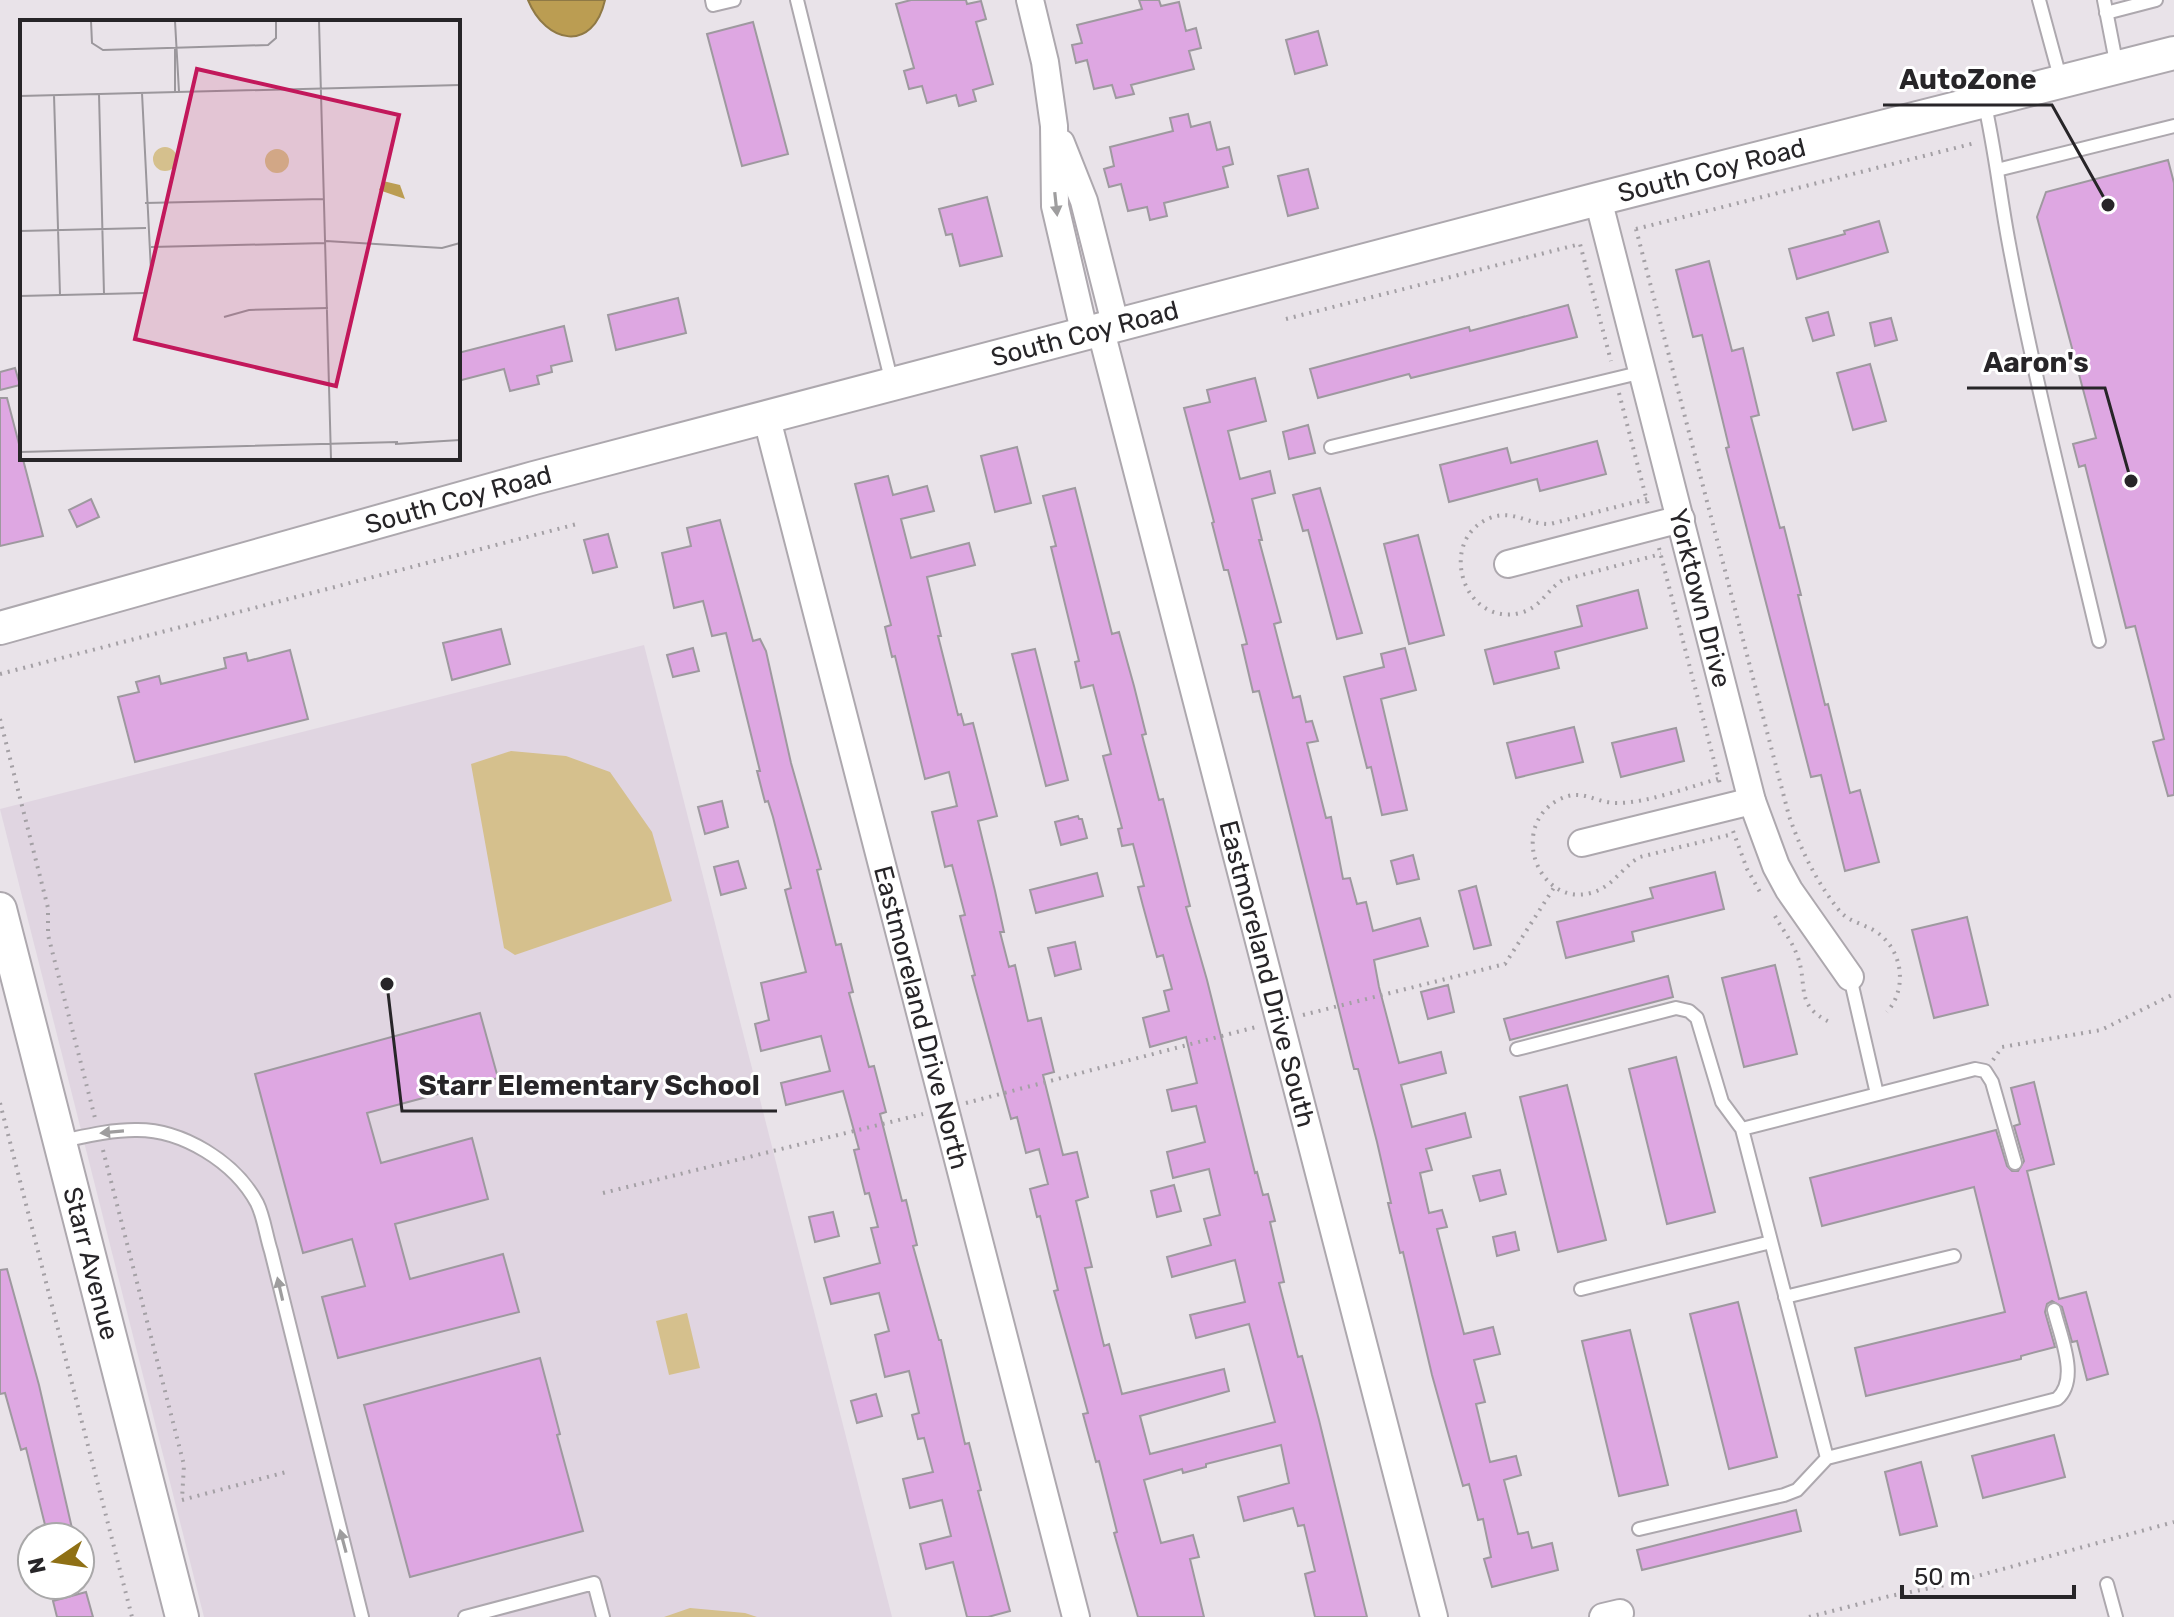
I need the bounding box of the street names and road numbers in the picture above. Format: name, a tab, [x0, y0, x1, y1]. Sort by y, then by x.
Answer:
street label: South Coy Road	[1615, 132, 1809, 209]
street label: South Coy Road	[988, 295, 1182, 373]
street label: South Coy Road	[361, 459, 555, 541]
street label: Yorktown Drive	[1662, 506, 1737, 691]
street label: Eastmoreland Drive South	[1212, 817, 1322, 1131]
street label: Eastmoreland Drive North	[867, 863, 975, 1172]
street label: Starr Avenue	[56, 1184, 125, 1343]

